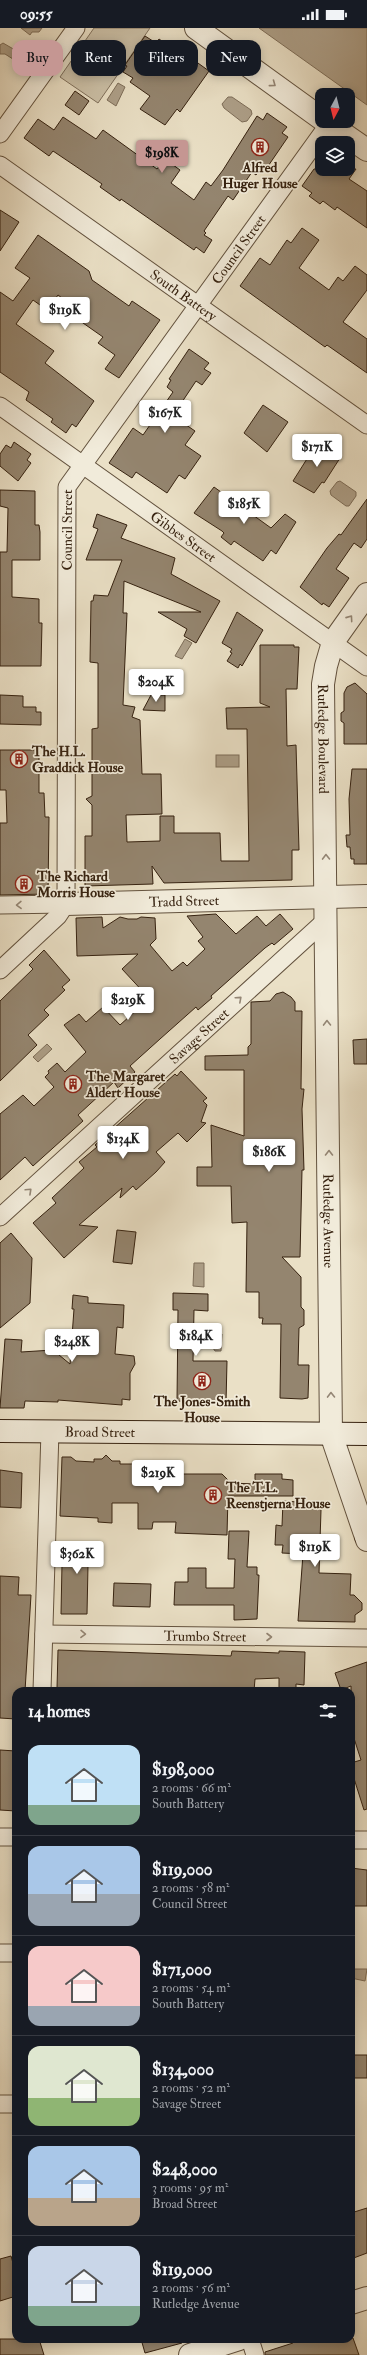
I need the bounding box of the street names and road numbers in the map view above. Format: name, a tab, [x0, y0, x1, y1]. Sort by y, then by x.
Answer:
street label: Council Street	[208, 211, 270, 288]
street label: South Battery	[147, 266, 221, 326]
street label: Council Street	[59, 489, 76, 571]
street label: Gibbes Street	[147, 508, 220, 566]
street label: Rutledge Boulevard	[314, 684, 332, 794]
street label: Tradd Street	[149, 892, 220, 911]
street label: Savage Street	[166, 1004, 233, 1068]
street label: Rutledge Avenue	[319, 1174, 337, 1268]
street label: Broad Street	[65, 1424, 136, 1441]
street label: Trumbo Street	[164, 1627, 247, 1646]

